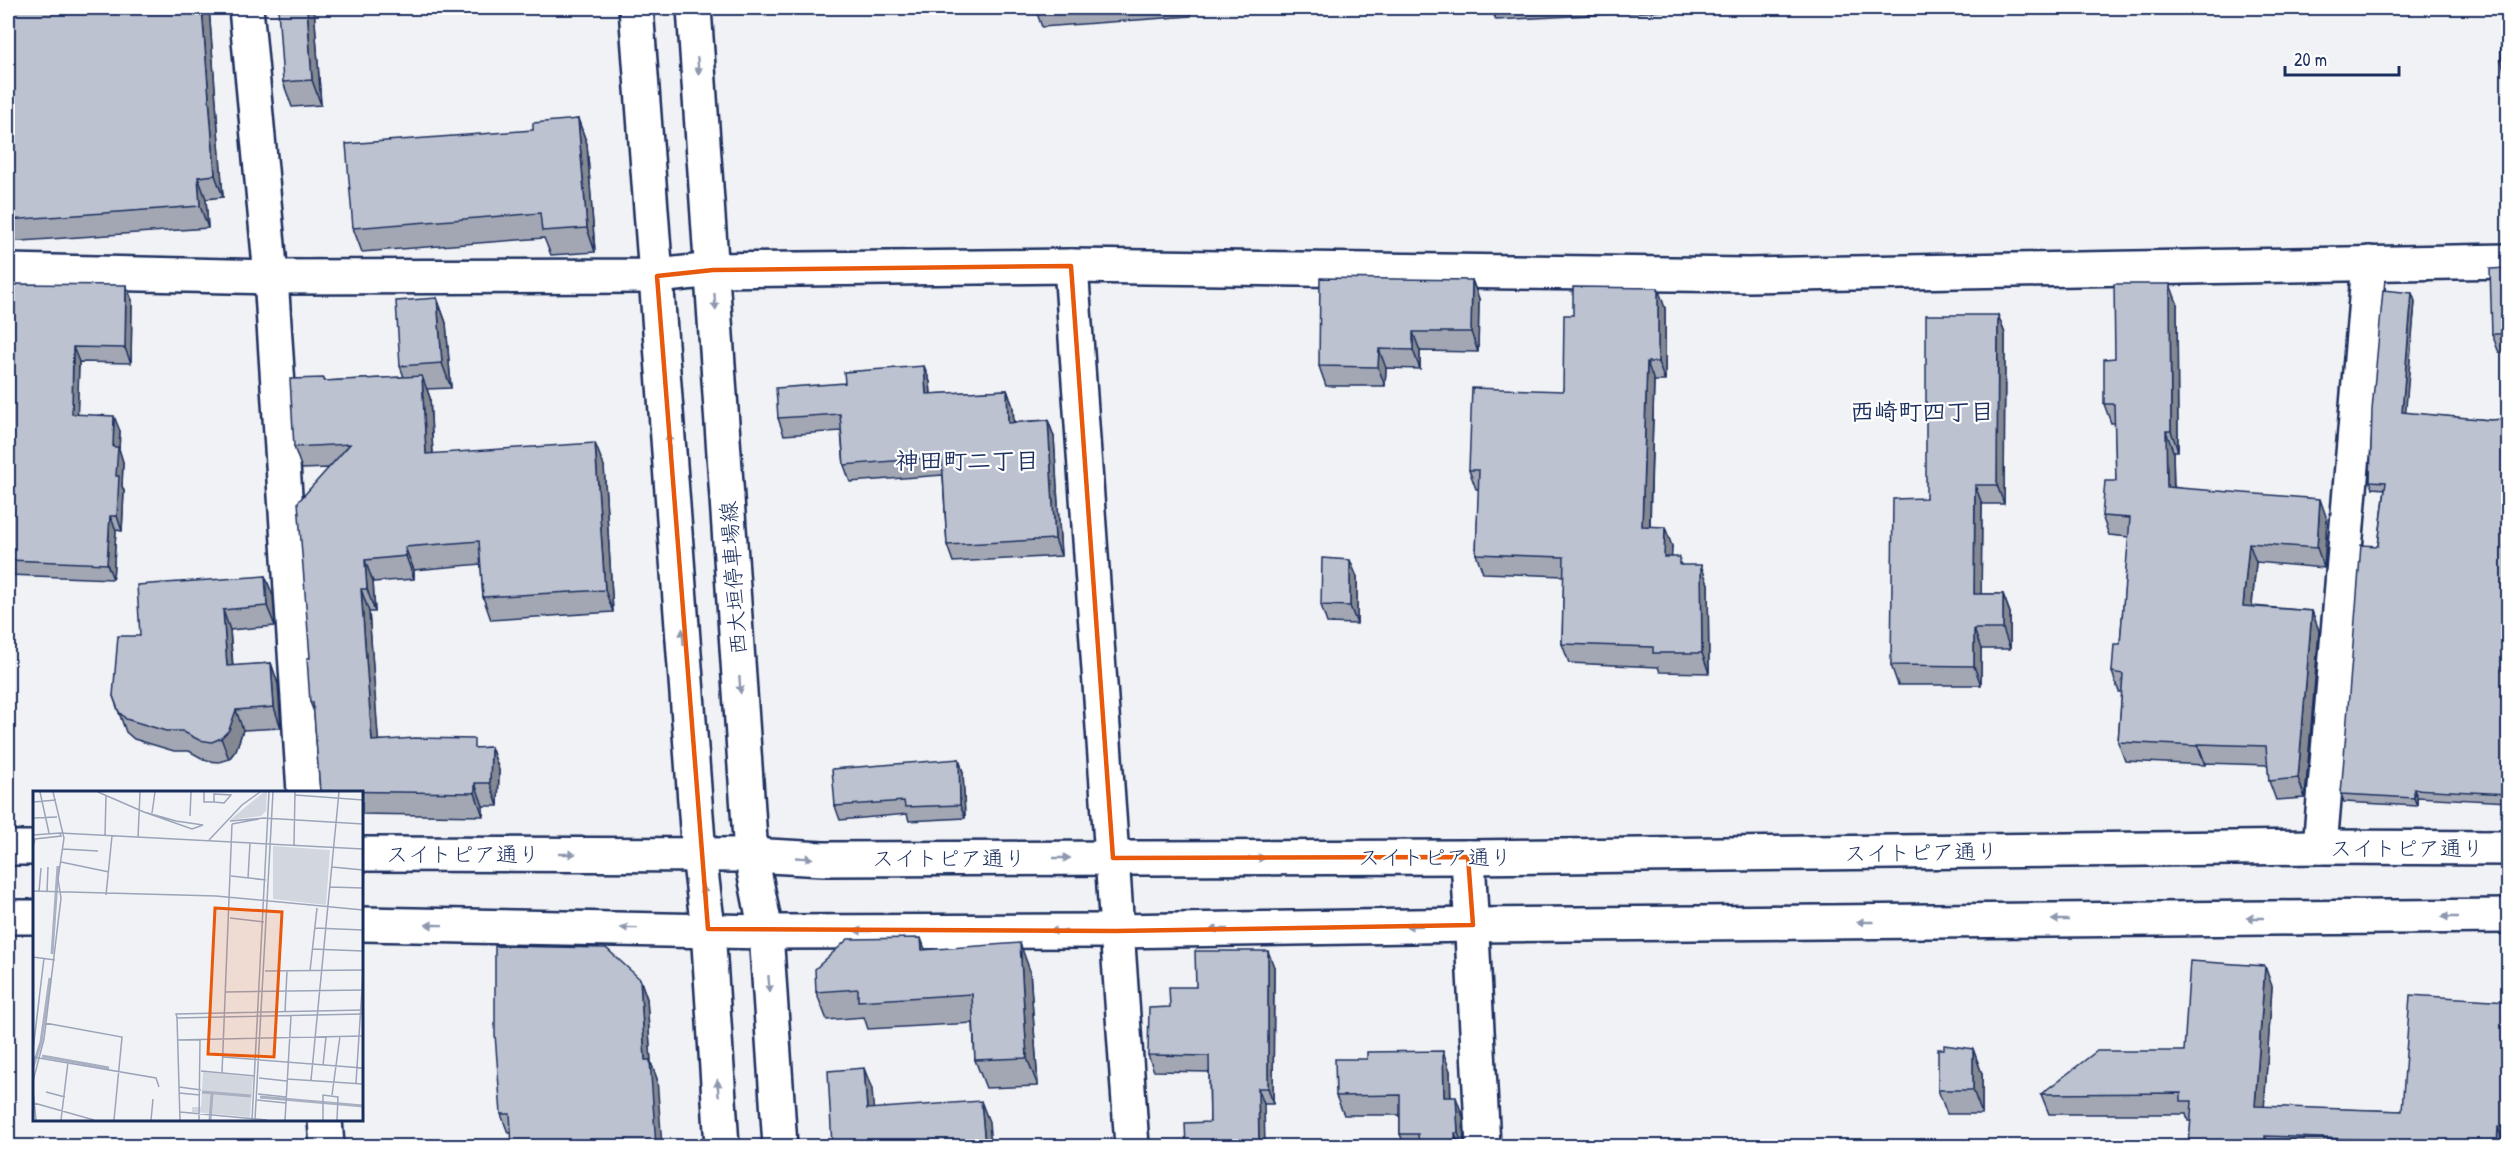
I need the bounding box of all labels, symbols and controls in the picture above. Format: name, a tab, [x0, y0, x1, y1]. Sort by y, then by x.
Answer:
scale bar	[2285, 39, 2399, 77]
text: 20 m	[2294, 47, 2327, 72]
one-way arrow	[693, 56, 703, 75]
one-way arrow	[711, 293, 720, 312]
district label: 西崎町四丁目	[1850, 395, 1994, 427]
one-way arrow	[664, 433, 674, 452]
district label: 神田町二丁目	[895, 444, 1039, 476]
street label: 西大垣停車場線	[713, 500, 753, 656]
one-way arrow	[678, 627, 688, 646]
one-way arrow	[736, 676, 745, 695]
inset map	[33, 791, 363, 1121]
street label: スイトピア通り	[2330, 833, 2484, 863]
street label: スイトピア通り	[1844, 836, 1998, 868]
street label: スイトピア通り	[386, 839, 540, 869]
street label: スイトピア通り	[1358, 842, 1512, 872]
street label: スイトピア通り	[872, 843, 1026, 873]
one-way arrow	[557, 849, 576, 859]
one-way arrow	[794, 853, 813, 863]
one-way arrow	[1052, 853, 1071, 863]
one-way arrow	[1247, 853, 1266, 863]
one-way arrow	[699, 884, 708, 903]
one-way arrow	[2441, 912, 2460, 922]
one-way arrow	[2246, 914, 2265, 923]
one-way arrow	[2051, 915, 2070, 925]
one-way arrow	[1856, 917, 1875, 926]
one-way arrow	[424, 921, 443, 930]
one-way arrow	[1405, 921, 1424, 930]
one-way arrow	[619, 924, 638, 933]
one-way arrow	[1210, 924, 1229, 934]
one-way arrow	[853, 926, 872, 936]
one-way arrow	[1048, 926, 1067, 936]
one-way arrow	[764, 974, 774, 993]
one-way arrow	[714, 1079, 723, 1098]

